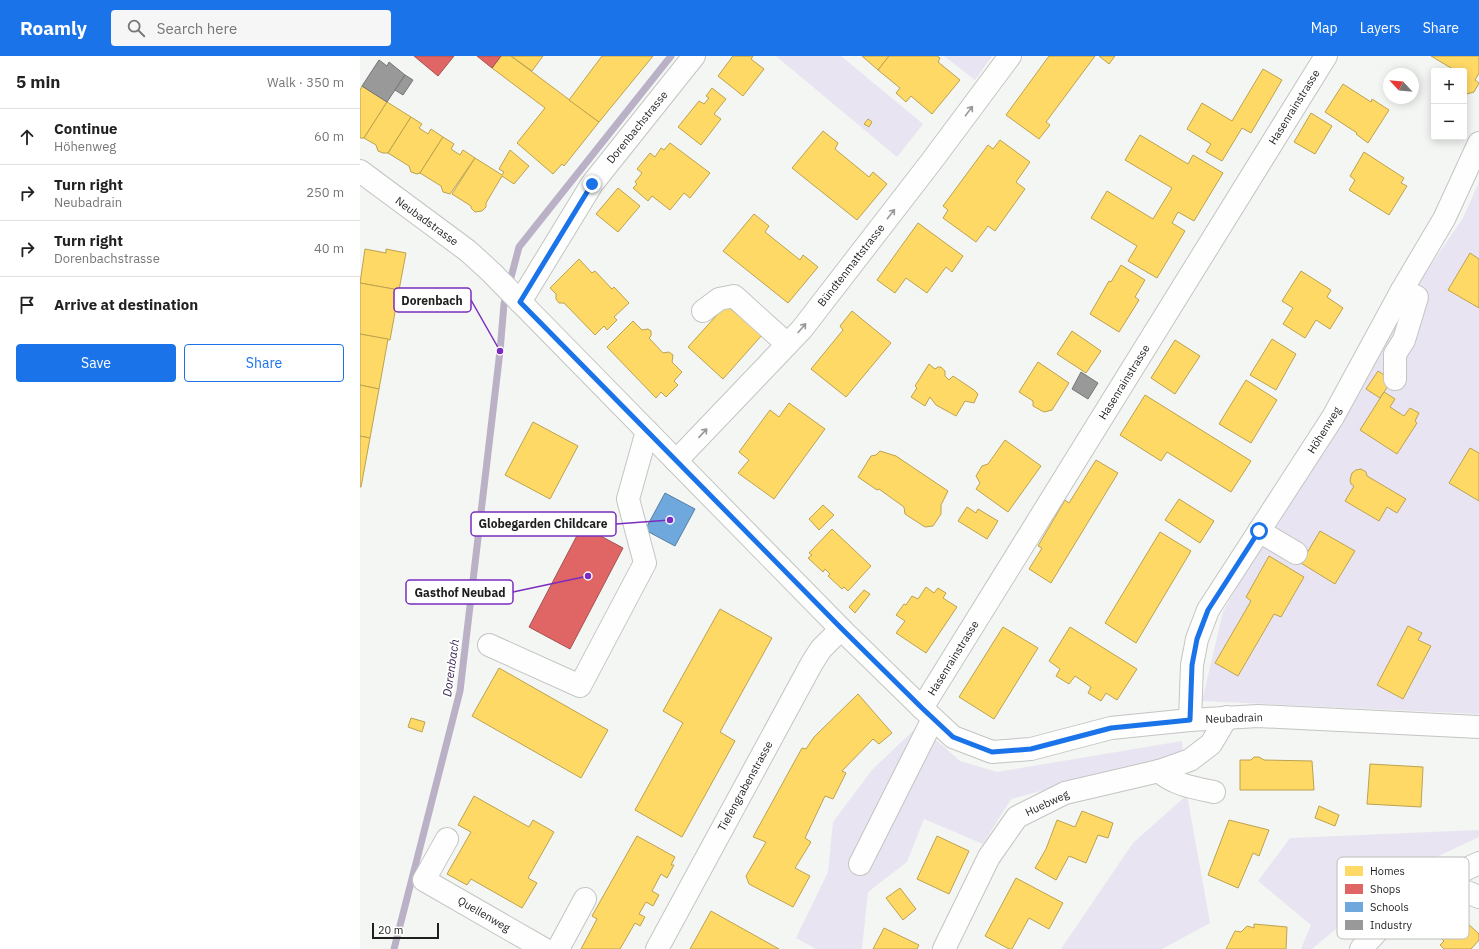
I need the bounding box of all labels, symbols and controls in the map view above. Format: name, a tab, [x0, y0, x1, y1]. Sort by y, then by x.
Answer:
search box	[111, 10, 391, 46]
text: Roamly	[20, 16, 87, 40]
icon: search	[125, 17, 147, 39]
text: Search here	[157, 19, 237, 38]
text: Map	[1311, 19, 1338, 37]
text: Layers	[1360, 19, 1401, 37]
text: Share	[1423, 19, 1459, 37]
street label: Hasenrainstrasse	[1265, 67, 1323, 147]
north arrow	[1383, 68, 1419, 104]
map controls	[1431, 68, 1467, 140]
button: +	[1431, 68, 1467, 104]
text: 5 min	[16, 71, 60, 93]
text: Walk · 350 m	[267, 74, 344, 91]
street label: Dorenbachstrasse	[603, 88, 671, 166]
button: −	[1431, 104, 1467, 140]
one-way arrow	[965, 106, 974, 117]
text: Continue	[54, 119, 118, 138]
icon: ahead	[16, 126, 38, 148]
text: 60 m	[314, 128, 344, 145]
text: Höhenweg	[54, 138, 116, 155]
text: Turn right	[54, 175, 123, 194]
route end	[583, 175, 601, 193]
icon: right	[16, 182, 38, 204]
text: 250 m	[306, 184, 344, 201]
street label: Neubadstrasse	[393, 193, 461, 249]
text: Neubadrain	[54, 194, 122, 211]
one-way arrow	[886, 209, 895, 220]
street label: Bündtenmattstrasse	[814, 221, 888, 309]
text: Turn right	[54, 231, 123, 250]
icon: right	[16, 238, 38, 260]
text: 40 m	[314, 240, 344, 257]
text: Dorenbachstrasse	[54, 250, 160, 267]
callout: Dorenbach	[394, 288, 471, 312]
text: Dorenbach	[401, 293, 463, 308]
icon: arrive	[16, 294, 38, 316]
text: Arrive at destination	[54, 295, 198, 314]
one-way arrow	[797, 323, 807, 333]
street label: Hasenrainstrasse	[1095, 342, 1153, 422]
button: Save	[16, 344, 176, 382]
button: Share	[184, 344, 344, 382]
street label: Höhenweg	[1304, 404, 1344, 456]
one-way arrow	[698, 428, 708, 438]
callout: Globegarden Childcare	[471, 512, 616, 536]
text: Globegarden Childcare	[478, 516, 608, 531]
route start	[1250, 522, 1268, 540]
callout: Gasthof Neubad	[406, 580, 513, 604]
text: Gasthof Neubad	[414, 585, 506, 600]
street label: Hasenrainstrasse	[924, 618, 982, 698]
water label: Dorenbach	[439, 638, 462, 698]
street label: Neubadrain	[1205, 710, 1263, 726]
street label: Tiefengrabenstrasse	[714, 738, 776, 834]
street label: Huebweg	[1023, 787, 1071, 819]
legend	[1337, 857, 1469, 939]
text: Homes	[1370, 864, 1405, 878]
text: Shops	[1370, 882, 1401, 896]
street label: Quellenweg	[455, 893, 513, 935]
text: Schools	[1370, 900, 1409, 914]
text: Industry	[1370, 918, 1413, 932]
scale bar	[372, 921, 439, 940]
text: 20 m	[378, 923, 403, 937]

